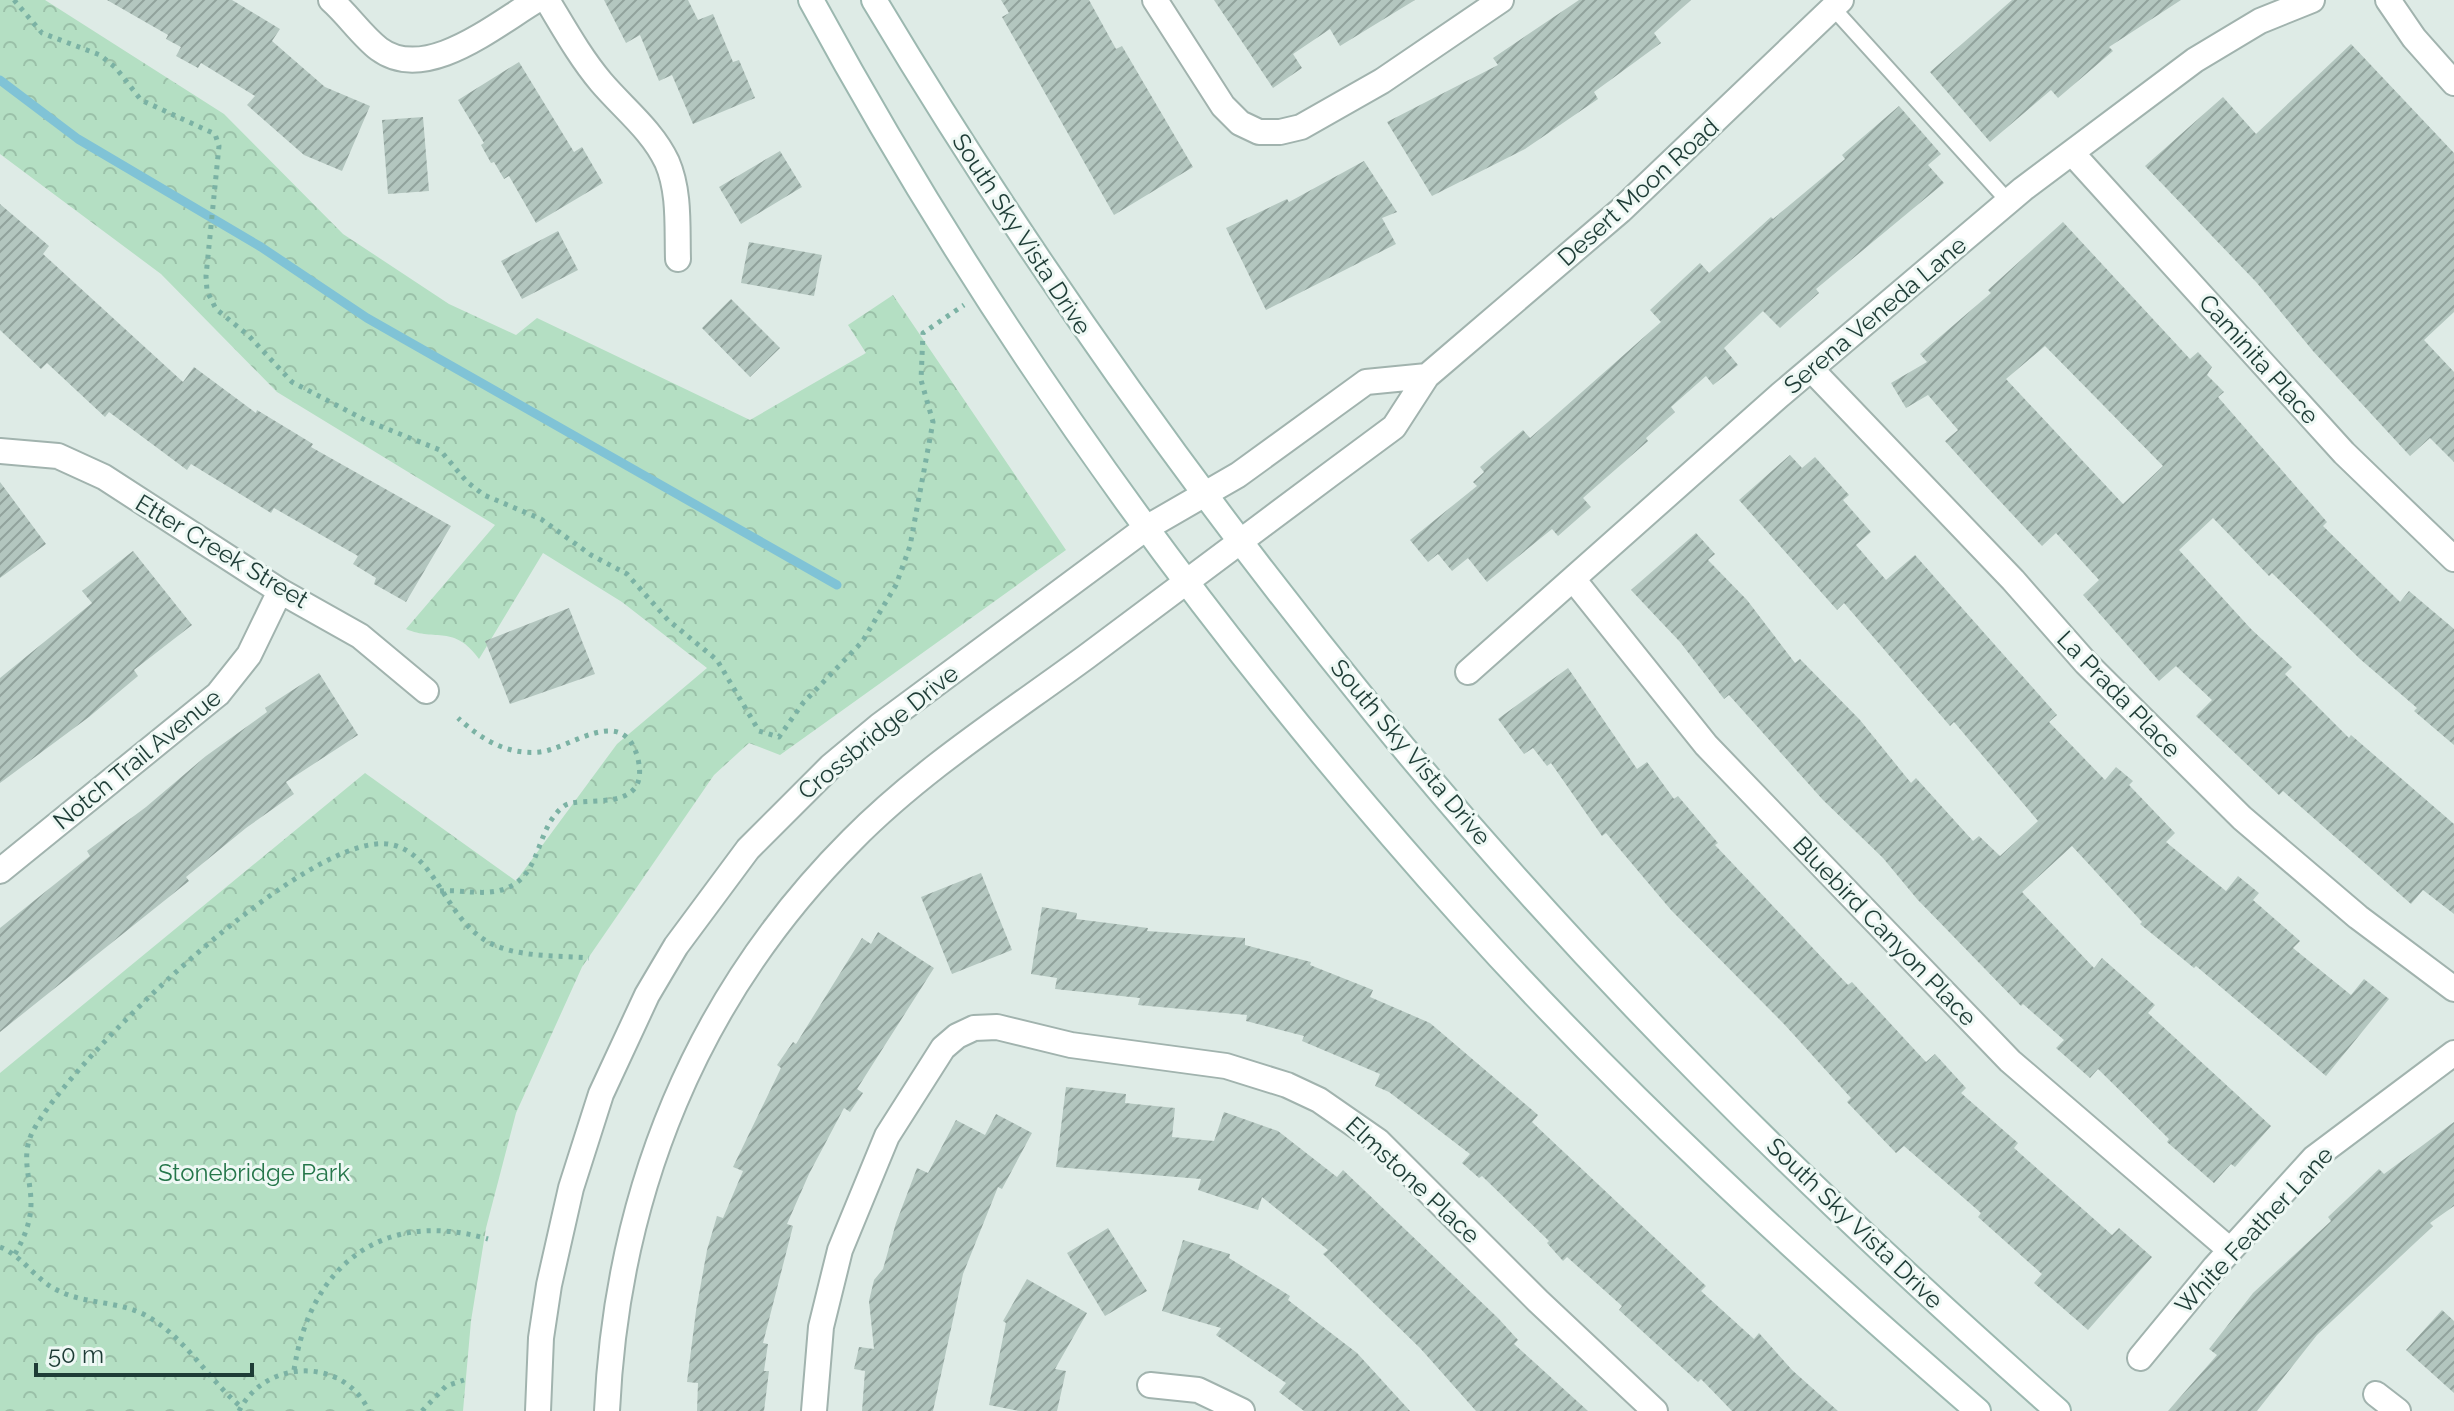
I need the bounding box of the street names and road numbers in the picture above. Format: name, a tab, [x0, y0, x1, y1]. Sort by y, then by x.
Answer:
street label: Desert Moon Road	[1552, 112, 1724, 272]
street label: South Sky Vista Drive	[946, 128, 1098, 340]
street label: Serena Veneda Lane	[1778, 230, 1972, 400]
street label: Caminita Place	[2193, 288, 2325, 430]
street label: Etter Creek Street	[130, 488, 314, 614]
street label: La Prada Place	[2051, 624, 2187, 764]
street label: South Sky Vista Drive	[1325, 653, 1497, 851]
street label: Crossbridge Drive	[792, 659, 964, 805]
street label: Notch Trail Avenue	[47, 682, 227, 836]
street label: Bluebird Canyon Place	[1787, 830, 1983, 1032]
street label: Elmstone Place	[1340, 1110, 1486, 1250]
street label: South Sky Vista Drive	[1761, 1131, 1949, 1315]
street label: White Feather Lane	[2169, 1140, 2339, 1320]

